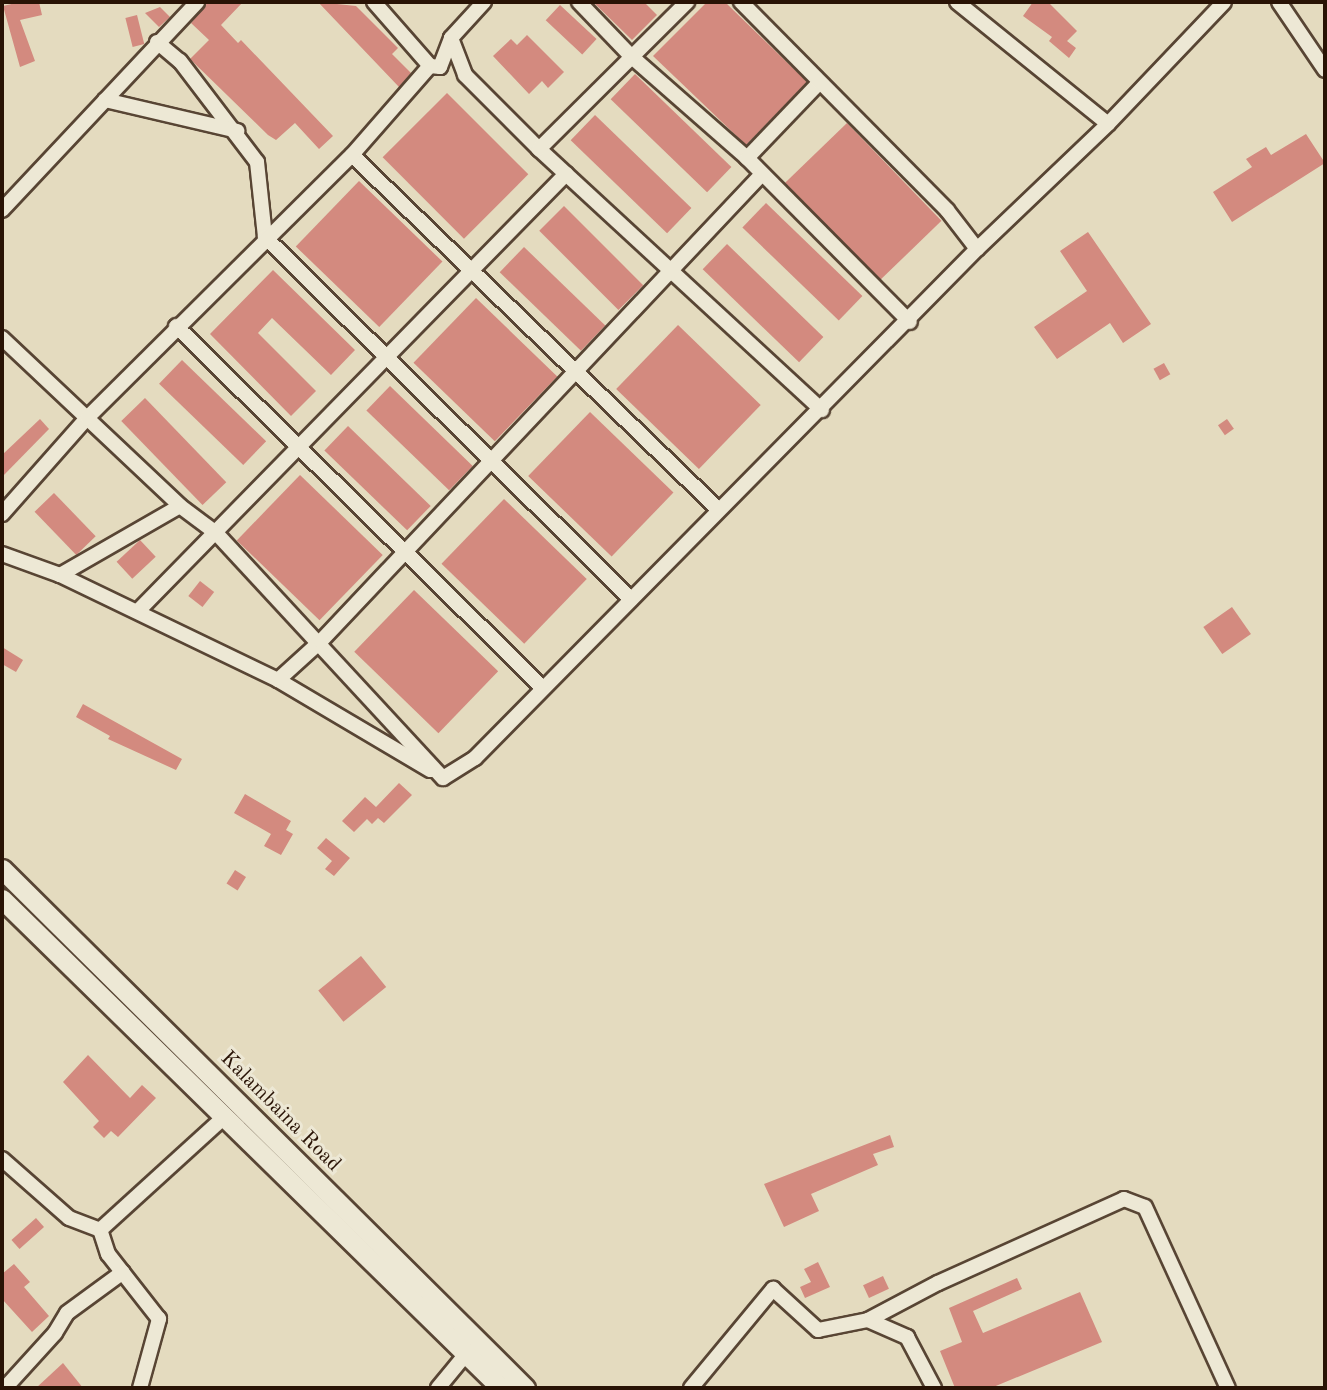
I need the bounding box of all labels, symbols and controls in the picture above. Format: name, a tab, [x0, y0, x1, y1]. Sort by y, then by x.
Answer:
street label: Kalambaina Road	[214, 1046, 346, 1178]

